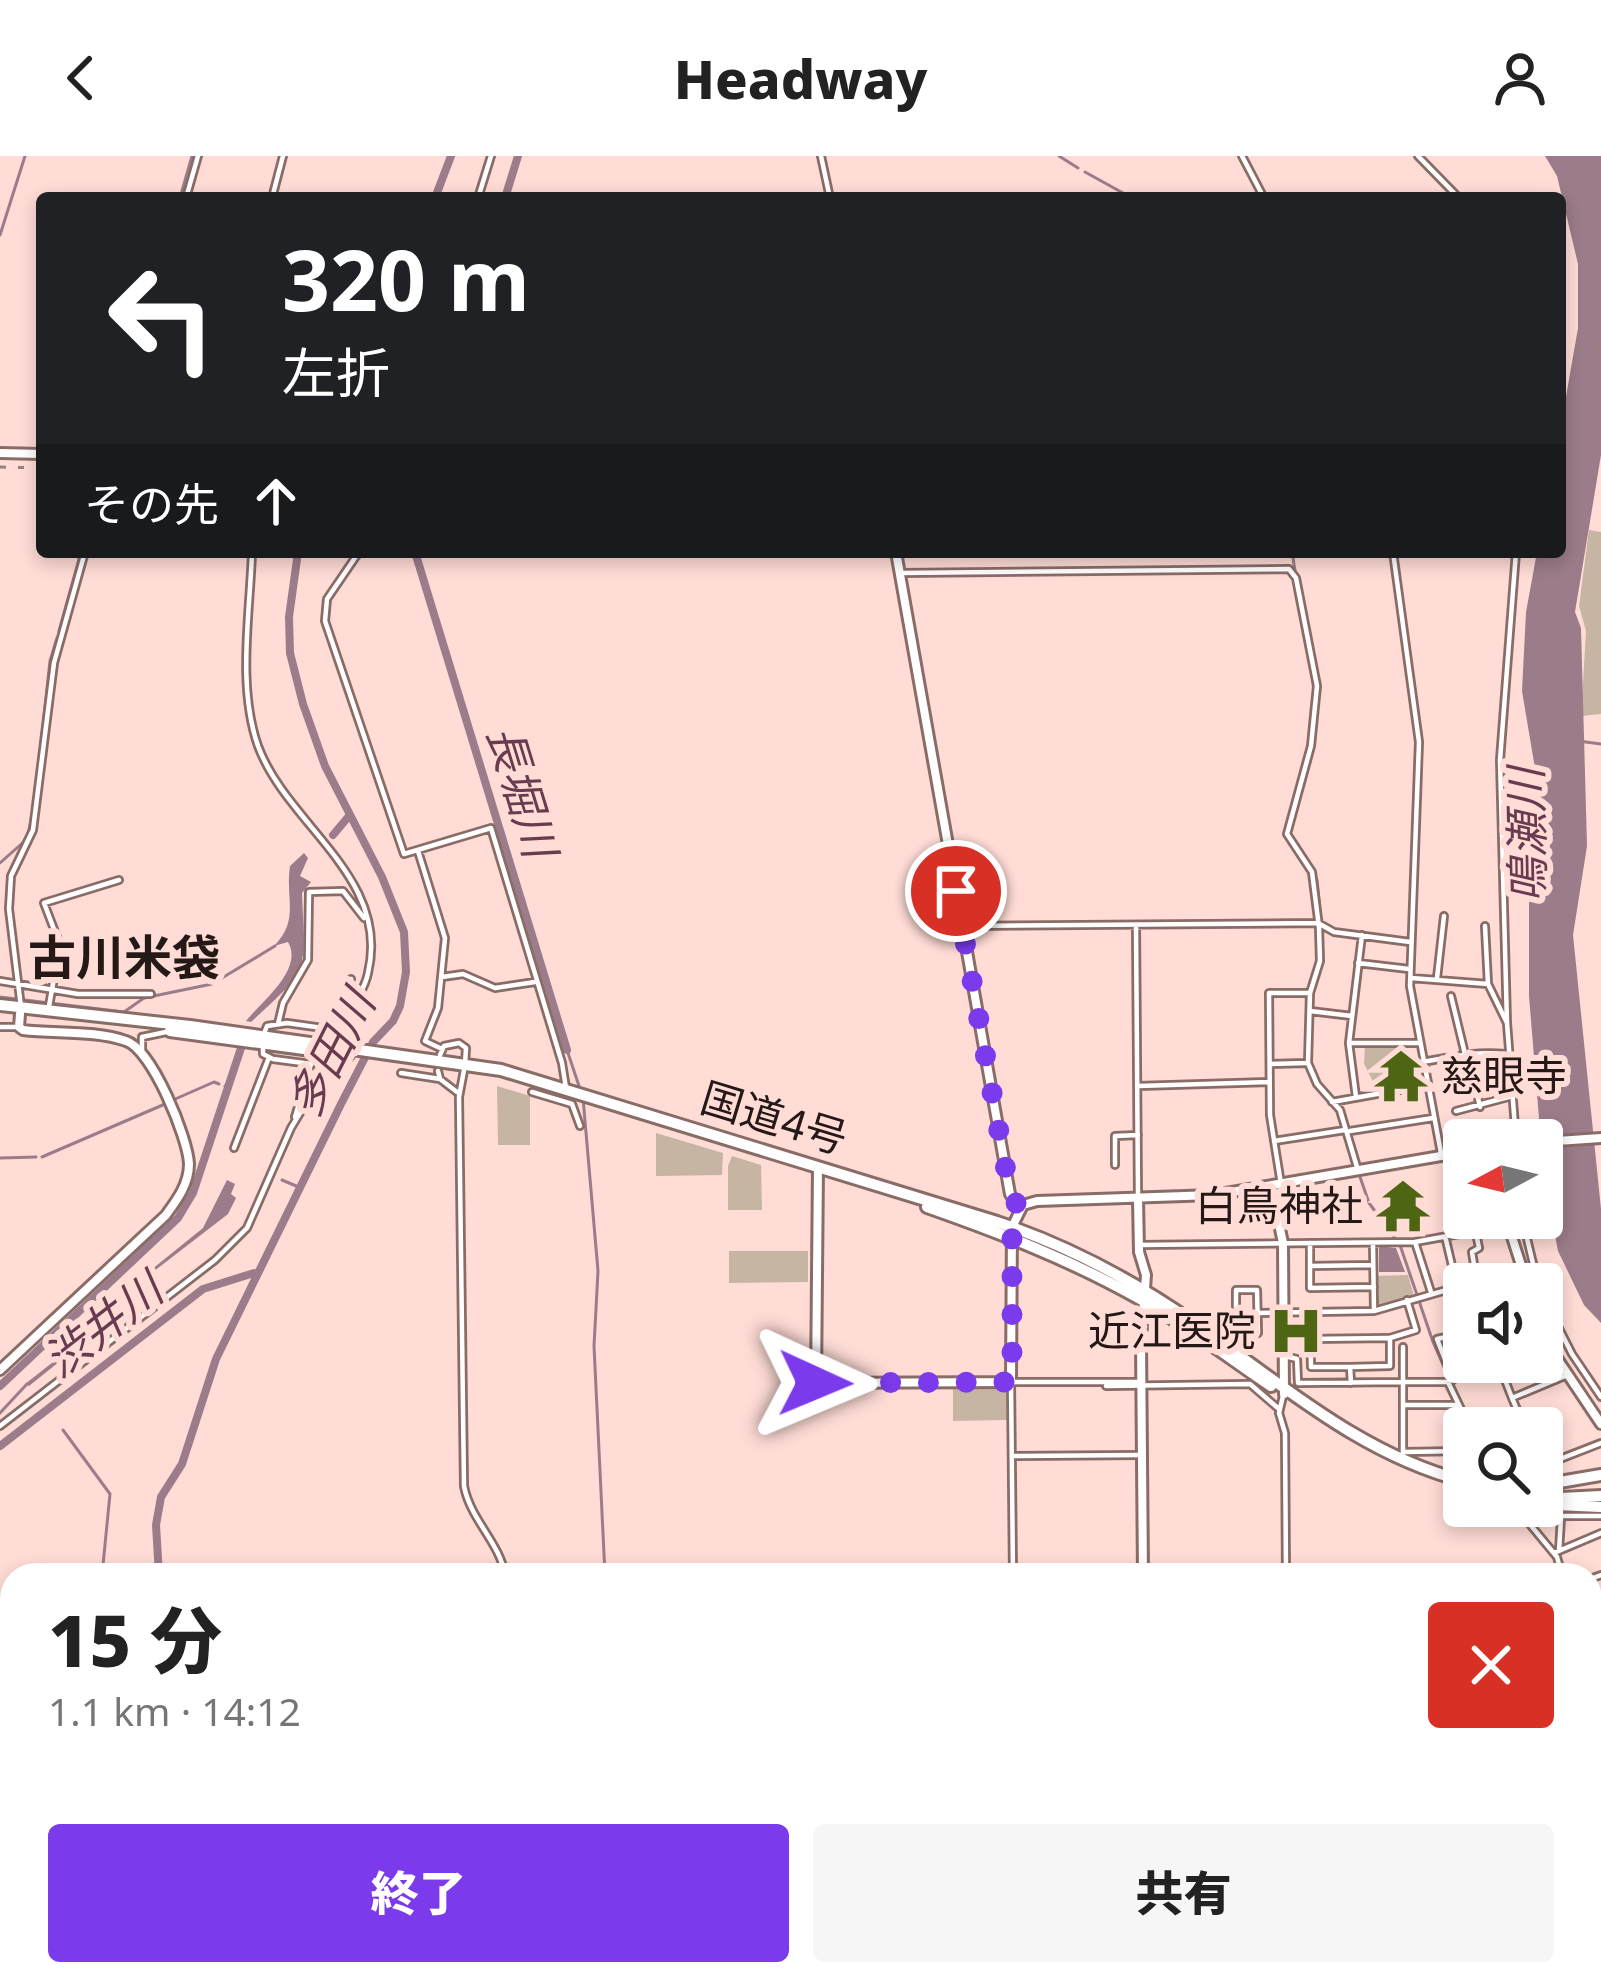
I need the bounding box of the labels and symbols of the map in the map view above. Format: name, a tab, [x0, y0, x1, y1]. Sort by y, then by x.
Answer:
water label: 長堀川	[475, 717, 574, 868]
water label: 鳴瀬川	[1494, 763, 1557, 903]
pin	[905, 840, 1007, 942]
district label: 古川米袋	[28, 924, 220, 989]
water label: 多田川	[272, 976, 389, 1127]
place label: 慈眼寺	[1441, 1046, 1567, 1103]
temple icon: 慈眼寺	[1372, 1047, 1430, 1105]
street label: 国道4号	[694, 1067, 855, 1166]
north arrow	[1443, 1119, 1563, 1239]
place label: 白鳥神社	[1195, 1176, 1363, 1233]
temple icon: 白鳥神社	[1374, 1177, 1432, 1235]
water label: 渋井川	[30, 1256, 177, 1389]
place label: 近江医院	[1088, 1301, 1256, 1358]
hospital icon: 近江医院	[1267, 1302, 1325, 1360]
position arrow	[752, 1320, 878, 1446]

